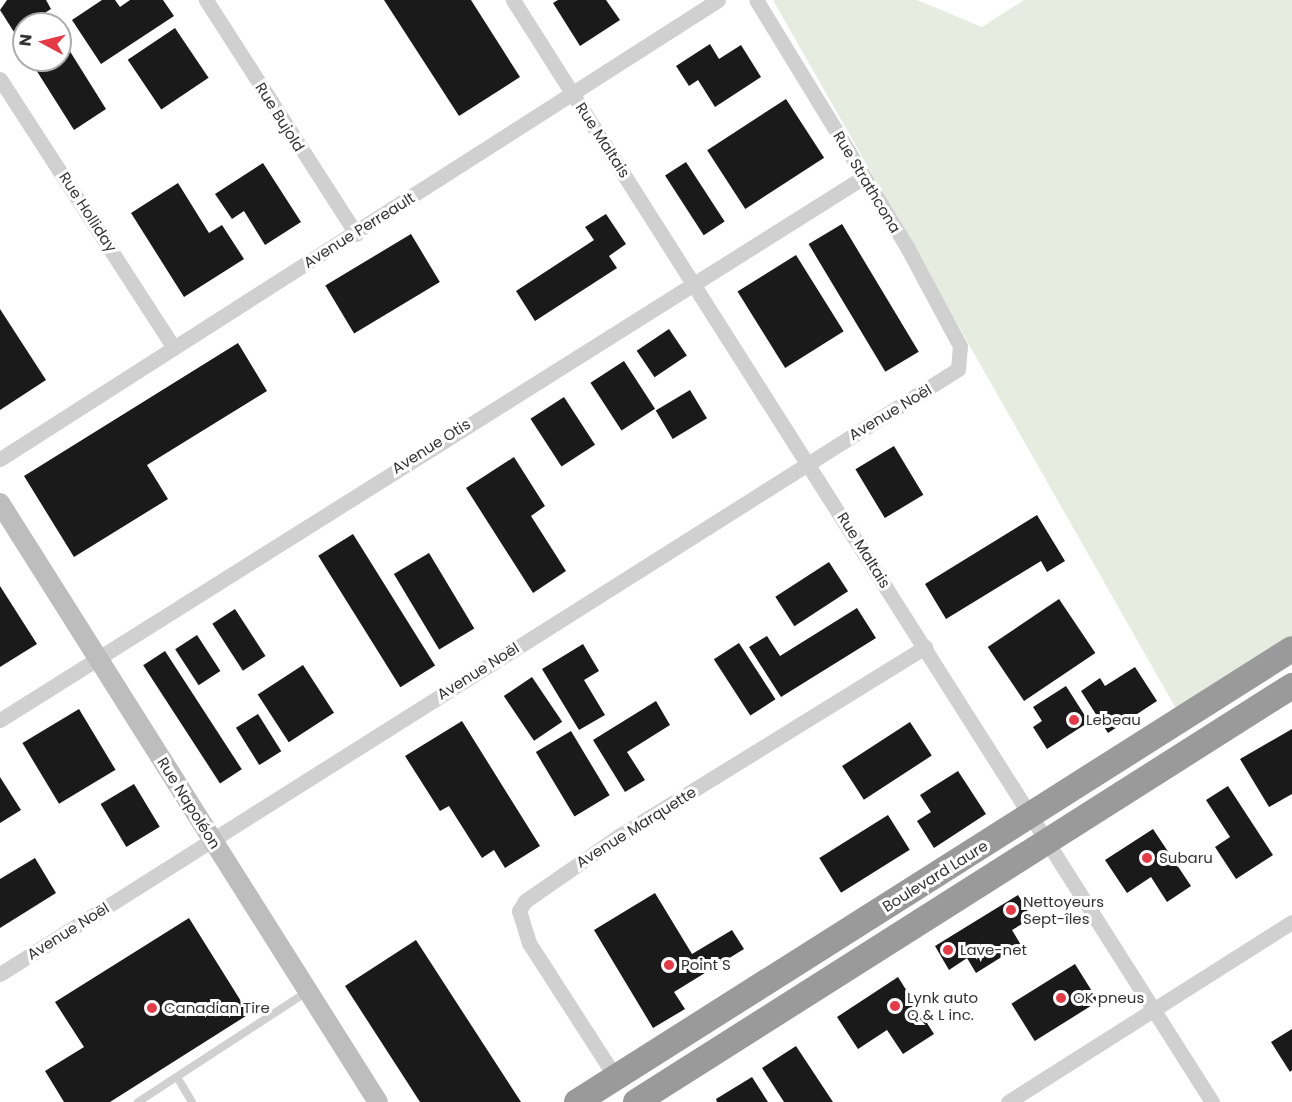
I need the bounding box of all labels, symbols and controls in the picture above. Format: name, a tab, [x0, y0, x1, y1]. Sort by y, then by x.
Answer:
north arrow	[12, 12, 72, 72]
text: N	[13, 33, 38, 47]
street label: Rue Bujold	[252, 79, 308, 155]
street label: Rue Maltais	[572, 99, 634, 181]
street label: Rue Strathcona	[830, 128, 904, 236]
street label: Rue Holliday	[55, 169, 121, 255]
street label: Avenue Perreault	[300, 189, 418, 271]
street label: Avenue Noël	[845, 380, 935, 444]
street label: Avenue Otis	[388, 415, 474, 477]
street label: Rue Maltais	[834, 509, 894, 591]
street label: Avenue Noël	[434, 639, 522, 703]
place label: Lebeau	[1086, 711, 1141, 729]
marker: Lebeau	[1067, 713, 1081, 727]
street label: Rue Napoléon	[154, 754, 224, 852]
street label: Avenue Marquette	[573, 783, 699, 871]
street label: Boulevard Laure	[879, 836, 991, 916]
place label: Subaru	[1159, 849, 1213, 867]
marker: Subaru	[1140, 851, 1154, 865]
place label: Nettoyeurs Sept-îles	[1023, 892, 1104, 927]
street label: Avenue Noël	[24, 899, 112, 963]
marker: Nettoyeurs Sept-îles	[1004, 903, 1018, 917]
place label: Lave-net	[960, 941, 1027, 959]
marker: Lave-net	[941, 943, 955, 957]
place label: Point S	[681, 956, 731, 974]
marker: Point S	[662, 958, 676, 972]
place label: Lynk auto Q & L inc.	[907, 988, 978, 1023]
place label: OK pneus	[1073, 989, 1144, 1007]
marker: OK pneus	[1054, 991, 1068, 1005]
place label: Canadian Tire	[164, 999, 270, 1017]
marker: Lynk auto Q & L inc.	[888, 999, 902, 1013]
marker: Canadian Tire	[145, 1001, 159, 1015]

